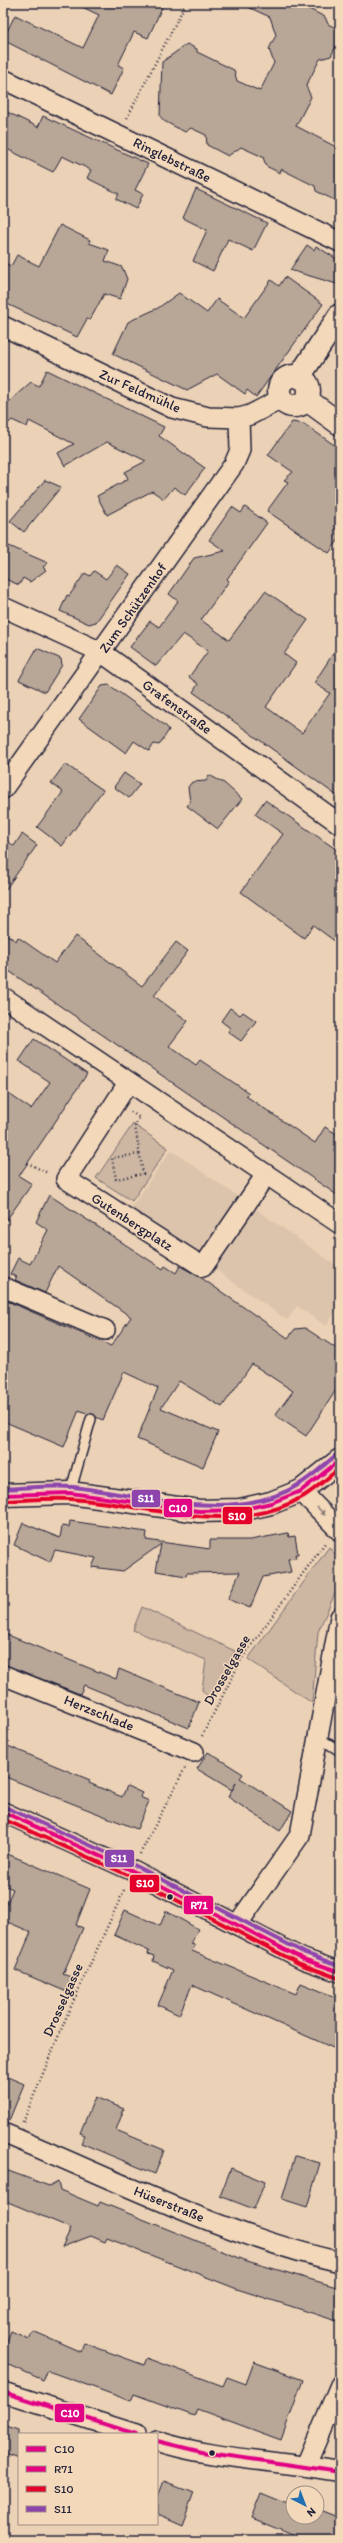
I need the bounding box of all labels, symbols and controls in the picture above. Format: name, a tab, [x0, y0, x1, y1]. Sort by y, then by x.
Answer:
street label: Ringlebstraße	[130, 134, 214, 186]
street label: Zur Feldmühle	[97, 365, 184, 417]
street label: Zum Schützenhof	[96, 559, 171, 656]
street label: Grafenstraße	[139, 676, 215, 738]
street label: Gutenbergplatz	[88, 1189, 176, 1255]
line badge: S11	[131, 1489, 161, 1508]
text: S11	[138, 1492, 155, 1505]
line badge: C10	[163, 1498, 193, 1518]
text: C10	[169, 1502, 188, 1515]
line badge: S10	[222, 1506, 253, 1525]
one-way arrow	[316, 1506, 326, 1516]
text: S10	[228, 1510, 246, 1523]
street label: Drosselgasse	[200, 1631, 254, 1708]
street label: Herzschlade	[62, 1691, 137, 1735]
line badge: S11	[104, 1849, 135, 1868]
text: S11	[111, 1852, 128, 1865]
line badge: S10	[129, 1874, 160, 1893]
text: S10	[136, 1877, 154, 1890]
unlabelled marker	[165, 1892, 175, 1902]
line badge: R71	[183, 1895, 214, 1915]
text: R71	[190, 1899, 208, 1912]
street label: Drosselgasse	[39, 1960, 87, 2039]
street label: Hüserstraße	[131, 2182, 207, 2226]
line badge: C10	[54, 2403, 85, 2423]
text: C10	[61, 2407, 80, 2420]
legend	[18, 2433, 158, 2525]
text: C10	[54, 2442, 75, 2456]
unlabelled marker	[207, 2448, 217, 2458]
text: R71	[54, 2462, 73, 2476]
text: S10	[54, 2482, 74, 2496]
north arrow	[285, 2485, 325, 2525]
text: S11	[54, 2502, 72, 2516]
text: N	[304, 2505, 318, 2519]

